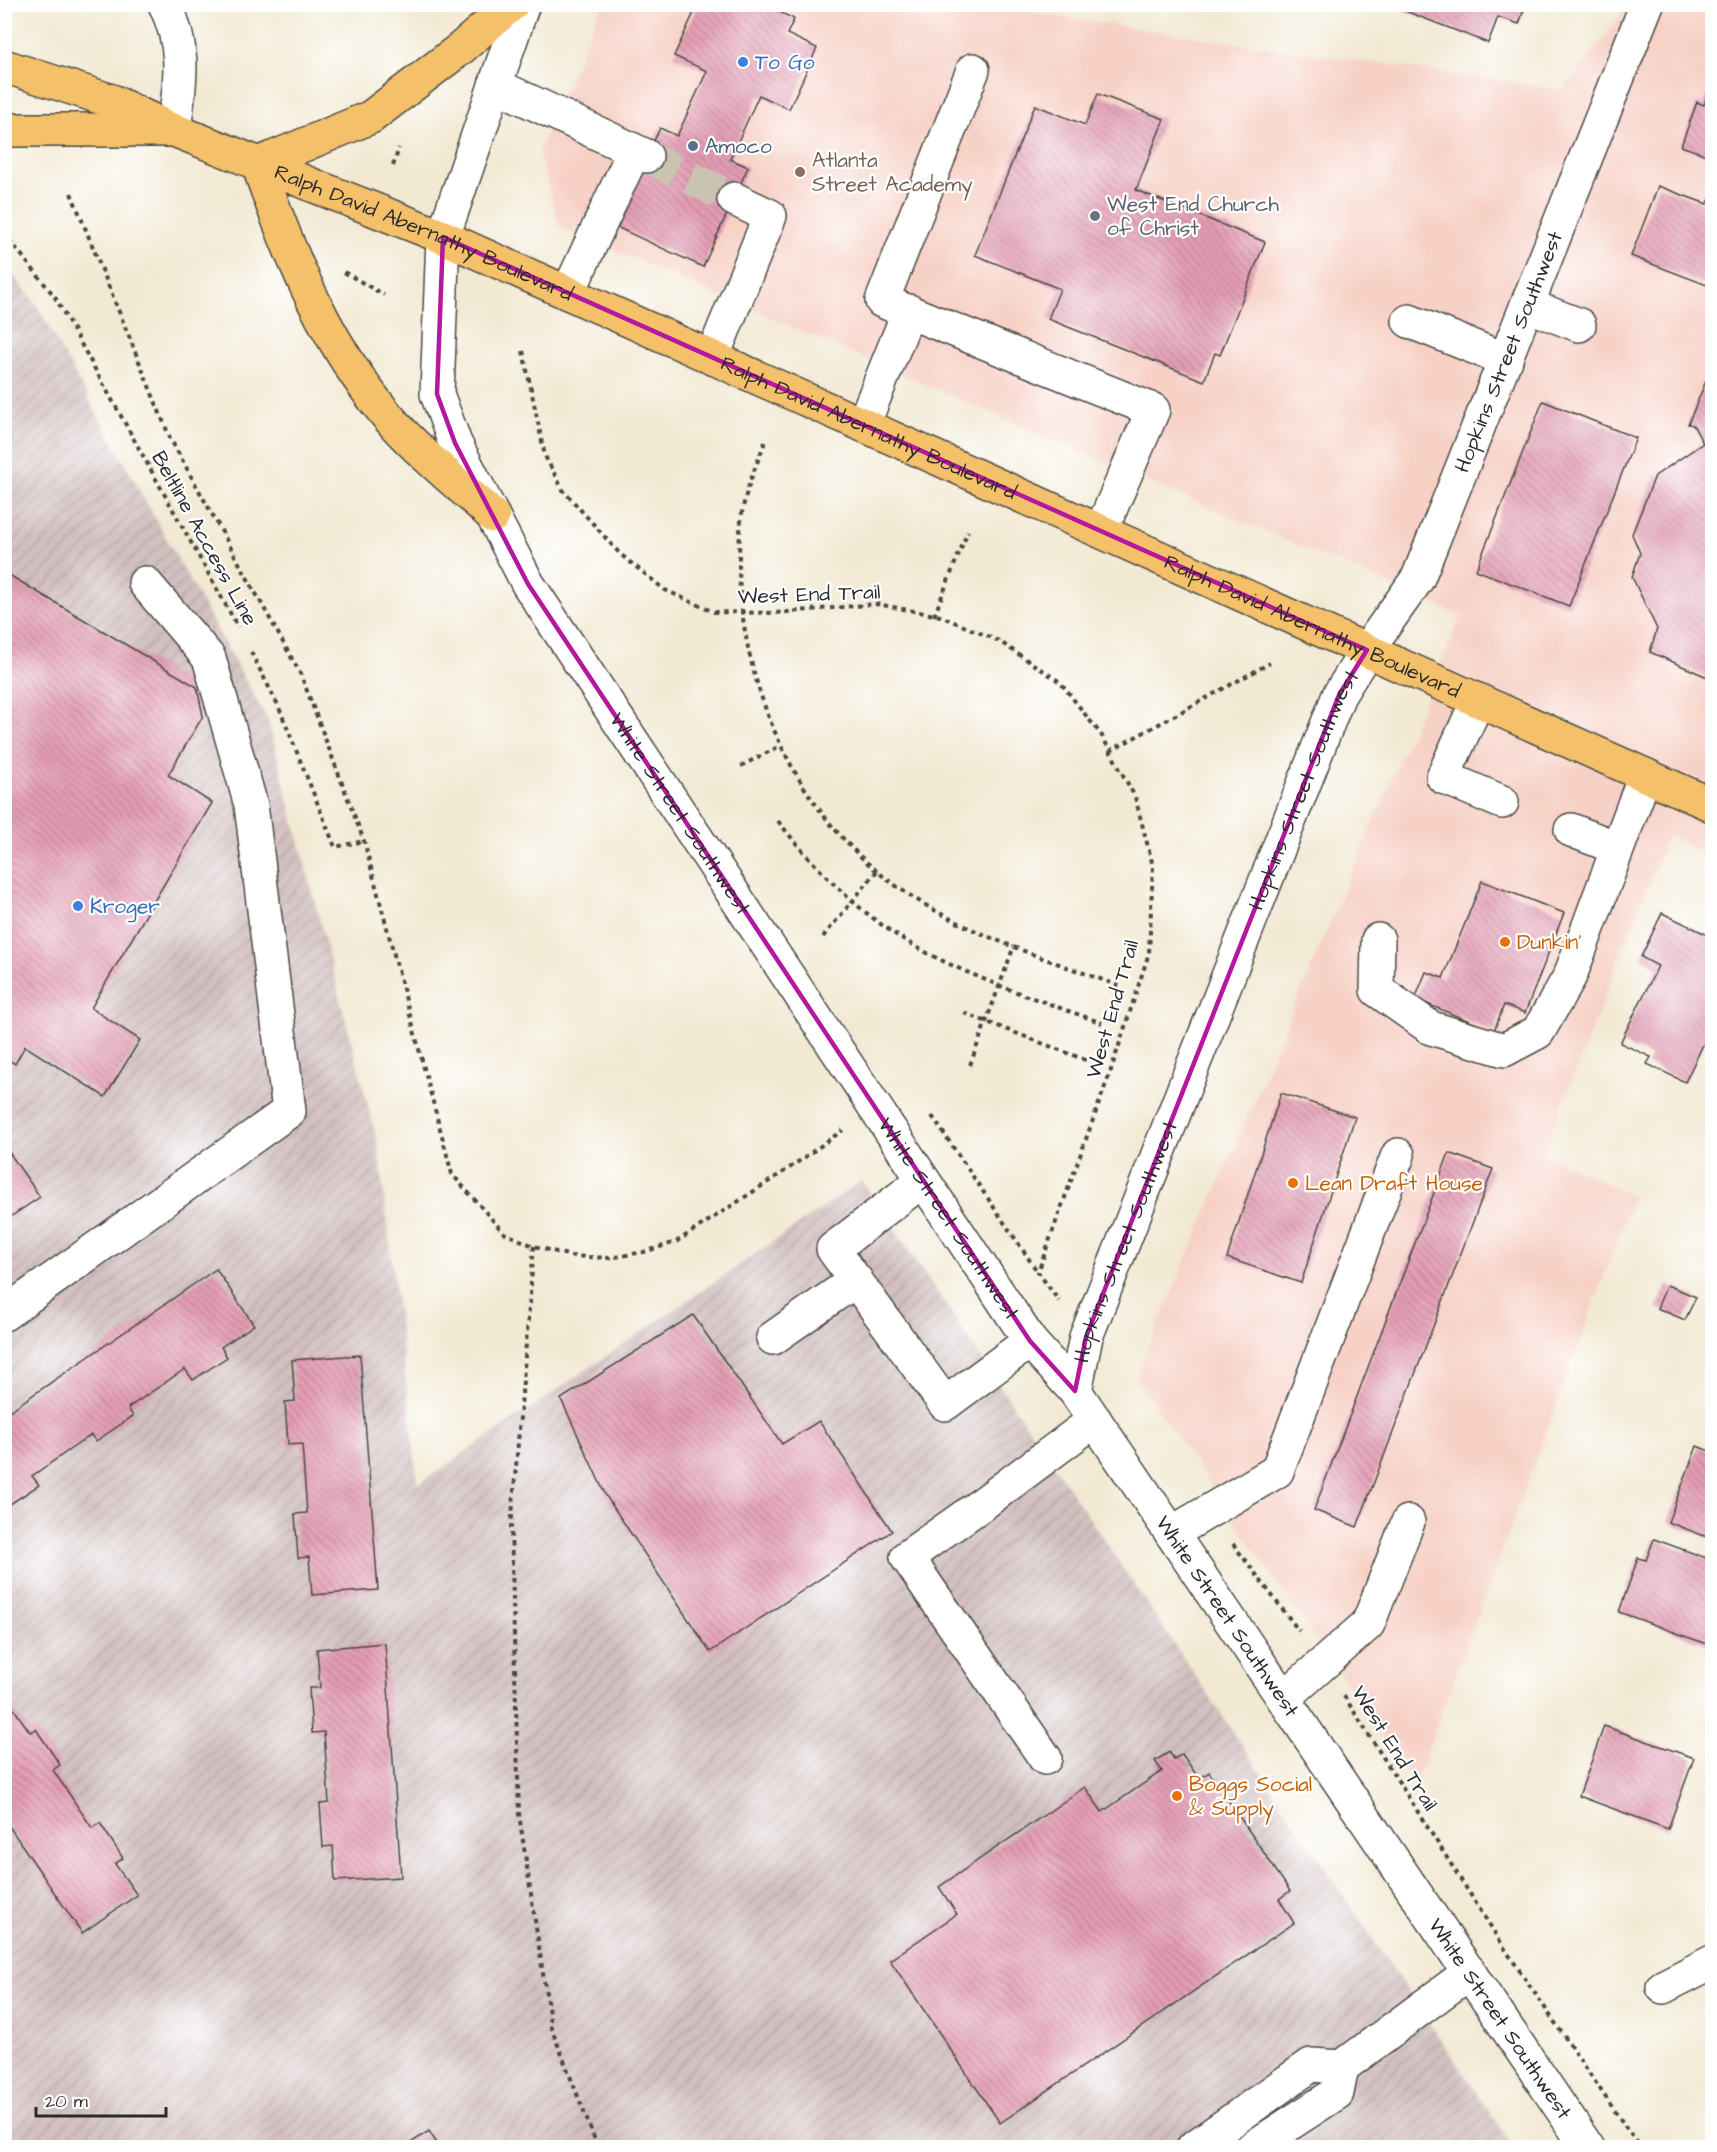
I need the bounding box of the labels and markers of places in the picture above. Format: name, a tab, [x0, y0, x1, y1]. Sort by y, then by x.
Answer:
place label: To Go	[755, 48, 815, 77]
marker: To Go	[736, 55, 750, 69]
place label: Amoco	[705, 132, 772, 161]
marker: Amoco	[686, 139, 700, 153]
place label: Atlanta Street Academy	[812, 146, 973, 201]
marker: Atlanta Street Academy	[793, 165, 807, 179]
place label: West End Church of Christ	[1107, 190, 1279, 243]
marker: West End Church of Christ	[1088, 209, 1102, 223]
place label: Kroger	[90, 892, 160, 923]
marker: Kroger	[71, 899, 85, 913]
place label: Dunkin'	[1517, 928, 1582, 957]
marker: Dunkin'	[1498, 935, 1512, 949]
place label: Lean Draft House	[1305, 1169, 1483, 1198]
marker: Lean Draft House	[1286, 1176, 1300, 1190]
place label: Boggs Social & Supply	[1189, 1770, 1312, 1825]
marker: Boggs Social & Supply	[1170, 1789, 1184, 1803]

